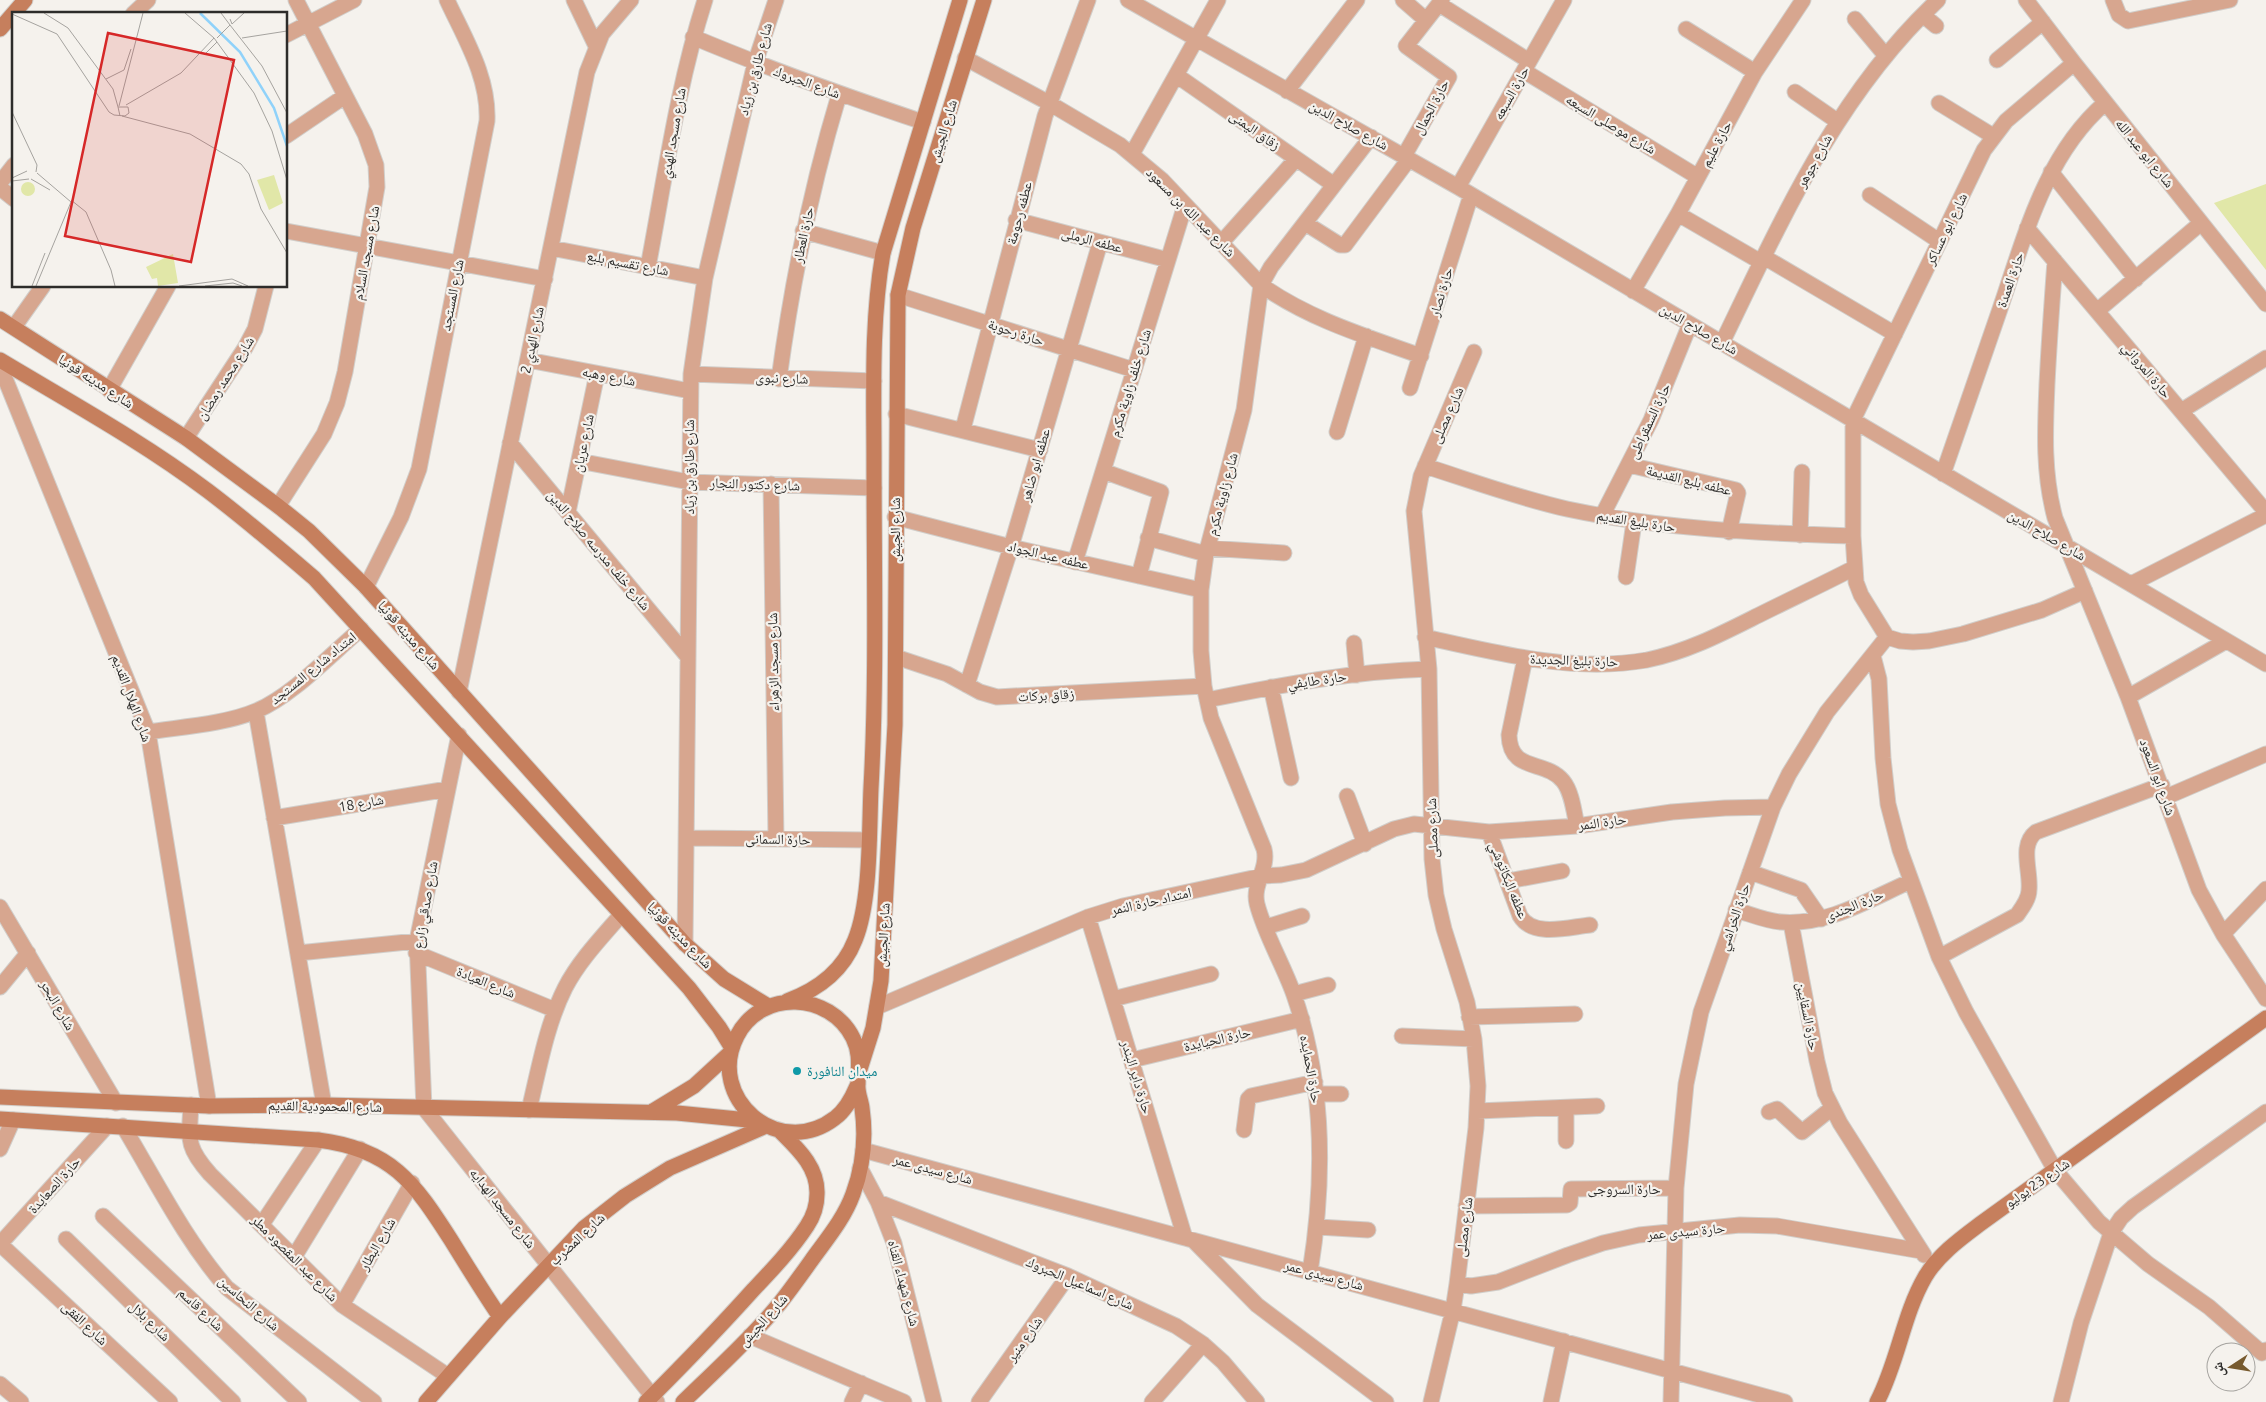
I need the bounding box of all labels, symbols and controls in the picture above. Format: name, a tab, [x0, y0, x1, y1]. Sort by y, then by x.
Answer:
inset map	[12, 12, 288, 288]
street label: شارع طارق بن زياد	[735, 21, 777, 117]
street label: شارع الحبروك	[771, 63, 842, 103]
street label: حارة السبعه	[1490, 63, 1533, 123]
street label: حارة الجمال	[1410, 77, 1453, 138]
street label: شارع مسجد الهدي	[657, 87, 692, 180]
street label: شارع موصلى السبعه	[1562, 91, 1659, 159]
street label: شارع صلاح الدين	[1306, 97, 1391, 155]
street label: شارع الجيش	[926, 98, 962, 165]
street label: زقاق اليمنى	[1226, 107, 1283, 154]
street label: شارع ابو عبد الله	[2111, 115, 2178, 192]
street label: حارة عليم	[1697, 118, 1737, 171]
street label: شارع جوهر	[1792, 132, 1837, 192]
street label: شارع عبد الله بن مسعود	[1142, 164, 1239, 261]
street label: عطفه رحومة	[1003, 180, 1036, 246]
street label: شارع ابو عساكر	[1921, 190, 1972, 269]
street label: شارع مسجد السلام	[350, 205, 384, 302]
street label: حارة العطار	[789, 206, 818, 266]
street label: عطفه الرملى	[1060, 224, 1124, 257]
street label: شارع تقسيم بلبع	[585, 247, 670, 281]
street label: حارة العمدة	[1993, 250, 2028, 310]
street label: شارع المستجد	[437, 258, 469, 332]
street label: حارة نصار	[1426, 265, 1457, 320]
street label: شارع صلاح الدين	[1656, 300, 1741, 360]
street label: شارع الهدي 2	[517, 305, 550, 376]
street label: حارة رحوبة	[986, 315, 1046, 350]
street label: شارع خلف زاوية مكرم	[1106, 327, 1156, 439]
street label: شارع محمد رمضان	[193, 333, 259, 424]
street label: حارة المرواني	[2116, 339, 2175, 403]
street label: شارع مدينه قونيا	[54, 351, 136, 413]
street label: شارع وهبه	[581, 363, 637, 391]
street label: شارع نبوى	[755, 369, 809, 389]
street label: حارة السمقراطى	[1625, 381, 1674, 462]
street label: شارع مصلى	[1427, 384, 1468, 447]
street label: شارع عريان	[569, 412, 599, 474]
street label: شارع طارق بن زياد	[681, 419, 699, 515]
street label: عطفه ابو ضاهر	[1017, 427, 1054, 505]
street label: شارع زاوية مكرم	[1203, 451, 1243, 538]
street label: عطفه بلبع القديمة	[1644, 462, 1733, 500]
street label: شارع دكتور النجار	[709, 474, 800, 496]
street label: شارع خلف مدرسه صلاح الدين	[543, 487, 654, 614]
street label: شارع الجيش	[887, 498, 905, 562]
street label: شارع صلاح الدين	[2004, 506, 2089, 566]
street label: حارة بليغ القديم	[1595, 507, 1677, 537]
street label: عطفه عبد الجواد	[1005, 538, 1090, 573]
street label: شارع مدينه قونيا	[373, 597, 443, 674]
street label: شارع مسجد الزهراء	[764, 612, 784, 712]
street label: امتداد شارع المستجد	[267, 628, 360, 709]
street label: حارة بليغ الجديدة	[1529, 650, 1619, 672]
street label: شارع الهلال القديم	[107, 652, 155, 745]
street label: حارة طايفي	[1286, 668, 1348, 696]
street label: زقاق بركات	[1017, 686, 1075, 705]
street label: شارع ابو السعود	[2135, 736, 2179, 818]
street label: شارع 18	[337, 791, 385, 817]
street label: شارع مصلى	[1423, 798, 1443, 858]
street label: حارة النمر	[1576, 811, 1627, 834]
street label: حارة السمانى	[745, 830, 811, 849]
street label: عطفه البكاتوشي	[1483, 839, 1532, 922]
street label: شارع صدقي زارع	[409, 860, 444, 951]
street label: حارة الخراشي	[1715, 881, 1756, 954]
street label: امتداد حارة النمر	[1108, 884, 1193, 919]
street label: حارة الجندى	[1822, 886, 1886, 925]
street label: شارع مدينه قونيا	[643, 898, 716, 973]
street label: شارع الجيش	[873, 902, 895, 968]
street label: شارع العيادة	[454, 963, 518, 1003]
street label: شارع البحر	[35, 976, 79, 1034]
street label: حارة السقايين	[1793, 980, 1822, 1052]
street label: حارة الحيايدة	[1182, 1024, 1252, 1055]
street label: حارة الحمايده	[1296, 1034, 1325, 1105]
street label: حارة داير البندر	[1117, 1037, 1156, 1116]
place label: ميدان النافورة	[807, 1063, 877, 1080]
marker: ميدان النافورة	[791, 1065, 803, 1077]
street label: شارع المحمودية القديم	[268, 1097, 382, 1117]
street label: شارع سيدى عمر	[890, 1151, 974, 1189]
street label: حارة الصعايدة	[24, 1153, 84, 1217]
street label: شارع 23 يوليو	[2002, 1155, 2073, 1213]
street label: شارع مسجد الهدايه	[465, 1165, 539, 1253]
street label: حارة السروجى	[1587, 1181, 1661, 1198]
street label: شارع مصلى	[1452, 1196, 1478, 1258]
street label: شارع المضرب	[546, 1210, 609, 1270]
street label: شارع عبد المقصود مطر	[246, 1211, 342, 1306]
street label: شارع البطار	[355, 1215, 400, 1275]
street label: حارة سيدى عمر	[1645, 1220, 1726, 1243]
street label: شارع شهداء القناه	[883, 1238, 923, 1328]
street label: شارع اسماعيل الحبروك	[1023, 1253, 1136, 1315]
street label: شارع سيدى عمر	[1281, 1257, 1365, 1295]
street label: شارع النحاسين	[214, 1272, 283, 1335]
street label: شارع قاسم	[174, 1284, 227, 1335]
street label: شارع الجيش	[735, 1291, 792, 1351]
street label: شارع الفقى	[57, 1298, 111, 1350]
street label: شارع بلال	[125, 1298, 174, 1346]
street label: شارع منير	[1002, 1314, 1047, 1366]
north arrow	[2206, 1342, 2256, 1392]
text: ش	[2209, 1360, 2229, 1379]

